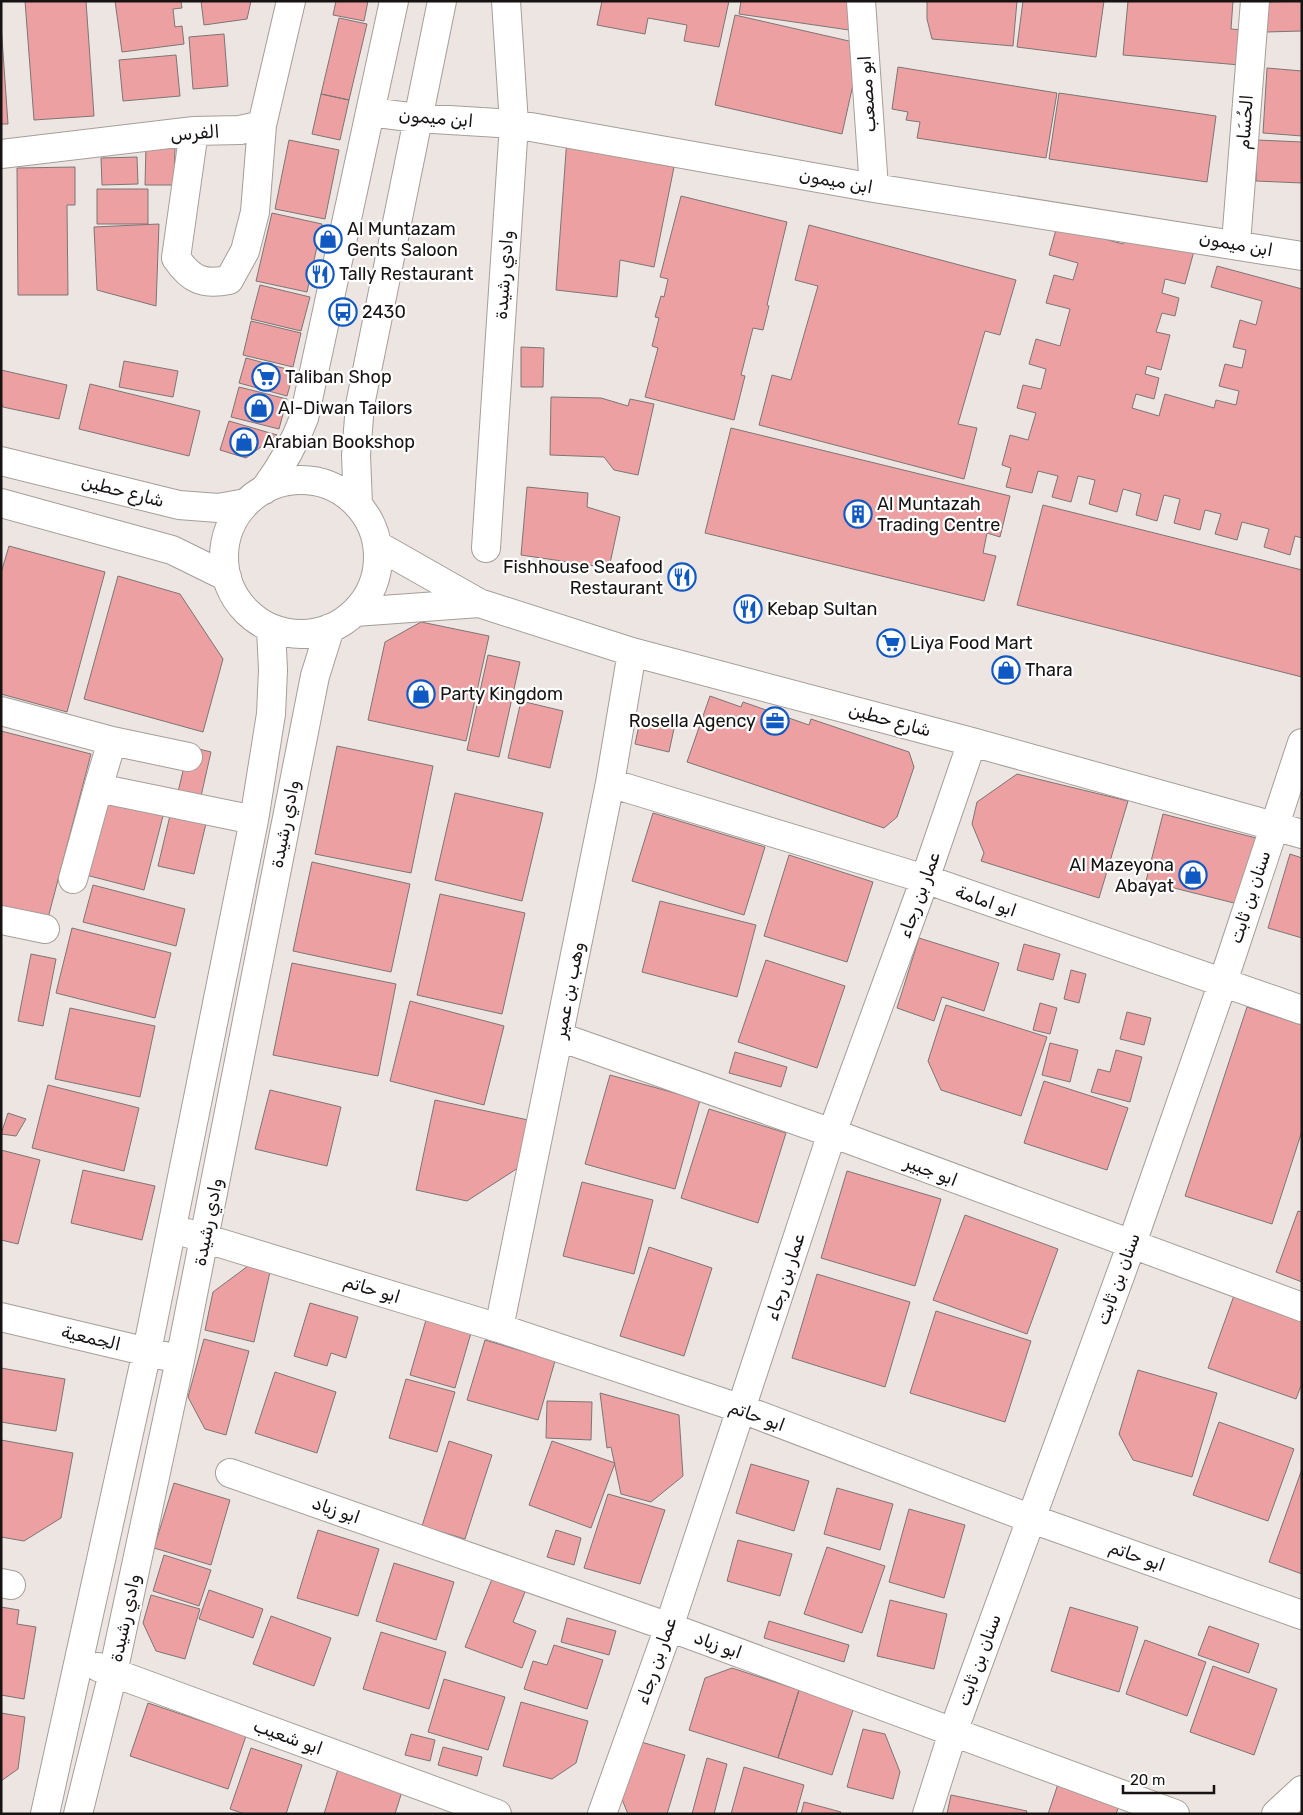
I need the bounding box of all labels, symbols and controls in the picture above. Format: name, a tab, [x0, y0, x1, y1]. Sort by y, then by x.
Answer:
street label: ابو مصعب	[853, 55, 881, 133]
street label: الحُسَام	[1232, 94, 1258, 150]
street label: ابن ميمون	[398, 104, 474, 132]
street label: الفرس	[170, 120, 220, 146]
street label: ابن ميمون	[797, 164, 875, 198]
place label: Al Muntazam Gents Saloon	[347, 218, 458, 261]
shop icon: Al Muntazam Gents Saloon	[313, 224, 343, 254]
street label: ابن ميمون	[1197, 227, 1275, 261]
street label: وادي رشيدة	[490, 230, 519, 320]
restaurant icon: Tally Restaurant	[305, 259, 335, 289]
place label: Tally Restaurant	[339, 263, 474, 285]
bus stop icon: 2430	[328, 297, 358, 327]
place label: 2430	[362, 301, 406, 323]
supermarket icon: Taliban Shop	[251, 362, 281, 392]
place label: Taliban Shop	[285, 366, 392, 388]
shop icon: Al-Diwan Tailors	[244, 393, 274, 423]
place label: Al-Diwan Tailors	[278, 397, 413, 419]
shop icon: Arabian Bookshop	[229, 427, 259, 457]
place label: Arabian Bookshop	[263, 431, 415, 453]
street label: شارع حطين	[79, 470, 167, 513]
place label: Al Muntazah Trading Centre	[877, 493, 1000, 536]
building icon: Al Muntazah Trading Centre	[843, 499, 873, 529]
place label: Fishhouse Seafood Restaurant	[503, 556, 663, 599]
restaurant icon: Fishhouse Seafood Restaurant	[667, 562, 697, 592]
restaurant icon: Kebap Sultan	[733, 594, 763, 624]
place label: Kebap Sultan	[767, 598, 877, 620]
supermarket icon: Liya Food Mart	[876, 628, 906, 658]
place label: Liya Food Mart	[910, 632, 1033, 654]
shop icon: Thara	[991, 655, 1021, 685]
place label: Thara	[1025, 659, 1073, 681]
shop icon: Party Kingdom	[406, 679, 436, 709]
place label: Party Kingdom	[440, 683, 563, 705]
street label: شارع حطين	[846, 698, 934, 743]
office icon: Rosella Agency	[760, 706, 790, 736]
place label: Rosella Agency	[629, 710, 756, 732]
street label: وادي رشيدة	[266, 778, 305, 870]
street label: عمار بن رجاء	[893, 848, 945, 941]
street label: سنان بن ثابت	[1225, 848, 1275, 946]
place label: Al Mazeyona Abayat	[1069, 854, 1174, 897]
shop icon: Al Mazeyona Abayat	[1178, 860, 1208, 890]
street label: ابو امامة	[952, 880, 1020, 922]
street label: وهب بن عمير	[549, 940, 589, 1041]
street label: ابو جبير	[900, 1151, 961, 1191]
street label: وادي رشيدة	[189, 1176, 228, 1268]
street label: عمار بن رجاء	[761, 1230, 810, 1323]
street label: سنان بن ثابت	[1091, 1230, 1145, 1328]
street label: ابو حاتم	[341, 1270, 403, 1309]
street label: الجمعية	[59, 1321, 123, 1355]
street label: ابو حاتم	[726, 1396, 788, 1437]
street label: ابو زياد	[309, 1492, 363, 1528]
street label: ابو حاتم	[1106, 1536, 1168, 1577]
street label: وادي رشيدة	[105, 1572, 146, 1664]
street label: سنان بن ثابت	[952, 1611, 1006, 1709]
street label: عمار بن رجاء	[631, 1614, 681, 1707]
street label: ابو زياد	[691, 1626, 745, 1664]
street label: ابو شعيب	[250, 1714, 326, 1760]
scale bar	[1123, 1762, 1214, 1794]
text: 20 m	[1130, 1771, 1165, 1789]

